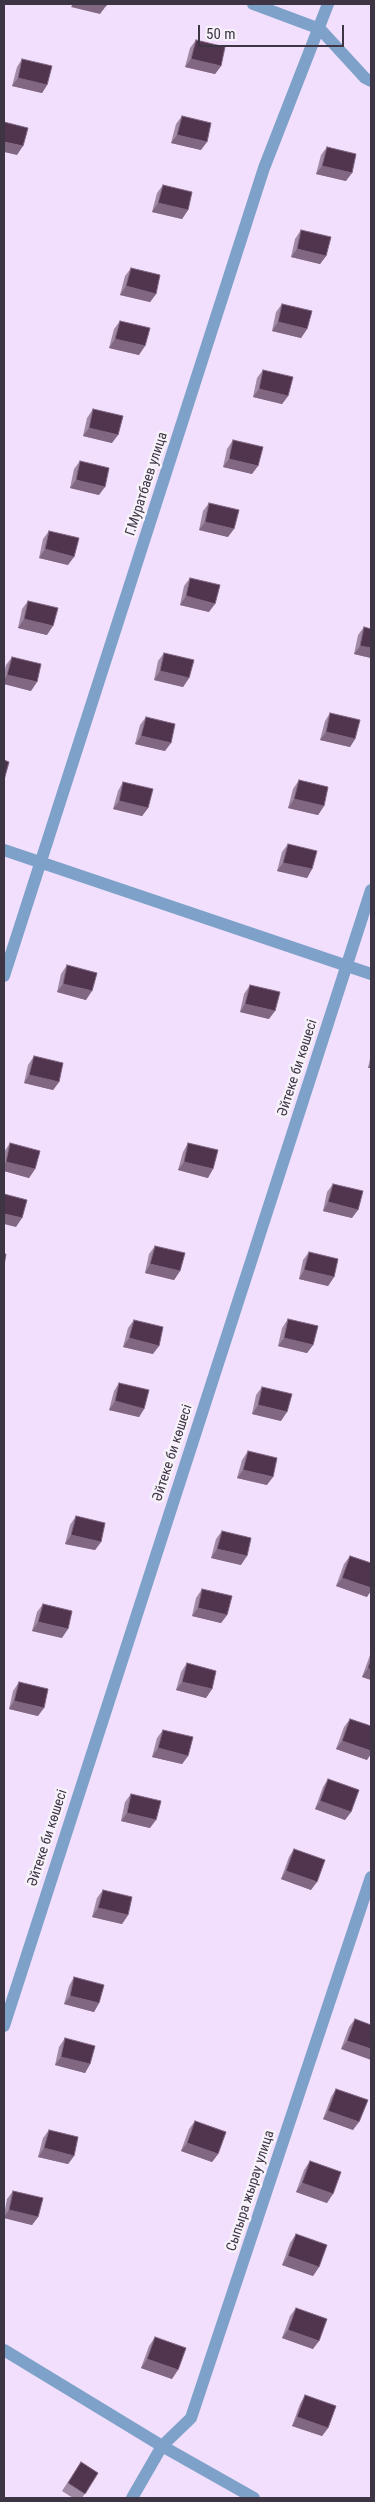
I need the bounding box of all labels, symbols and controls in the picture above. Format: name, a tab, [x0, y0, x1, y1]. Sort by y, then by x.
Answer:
scale bar	[200, 15, 346, 47]
text: 50 m	[206, 25, 236, 43]
street label: Г.Муратбаев улица	[122, 430, 172, 538]
street label: Әйтеке би көшесі	[274, 1018, 322, 1118]
street label: Әйтеке би көшесі	[149, 1403, 197, 1503]
street label: Әйтеке би көшесі	[24, 1788, 72, 1888]
street label: Сыпыра жырау улица	[224, 2128, 278, 2254]

